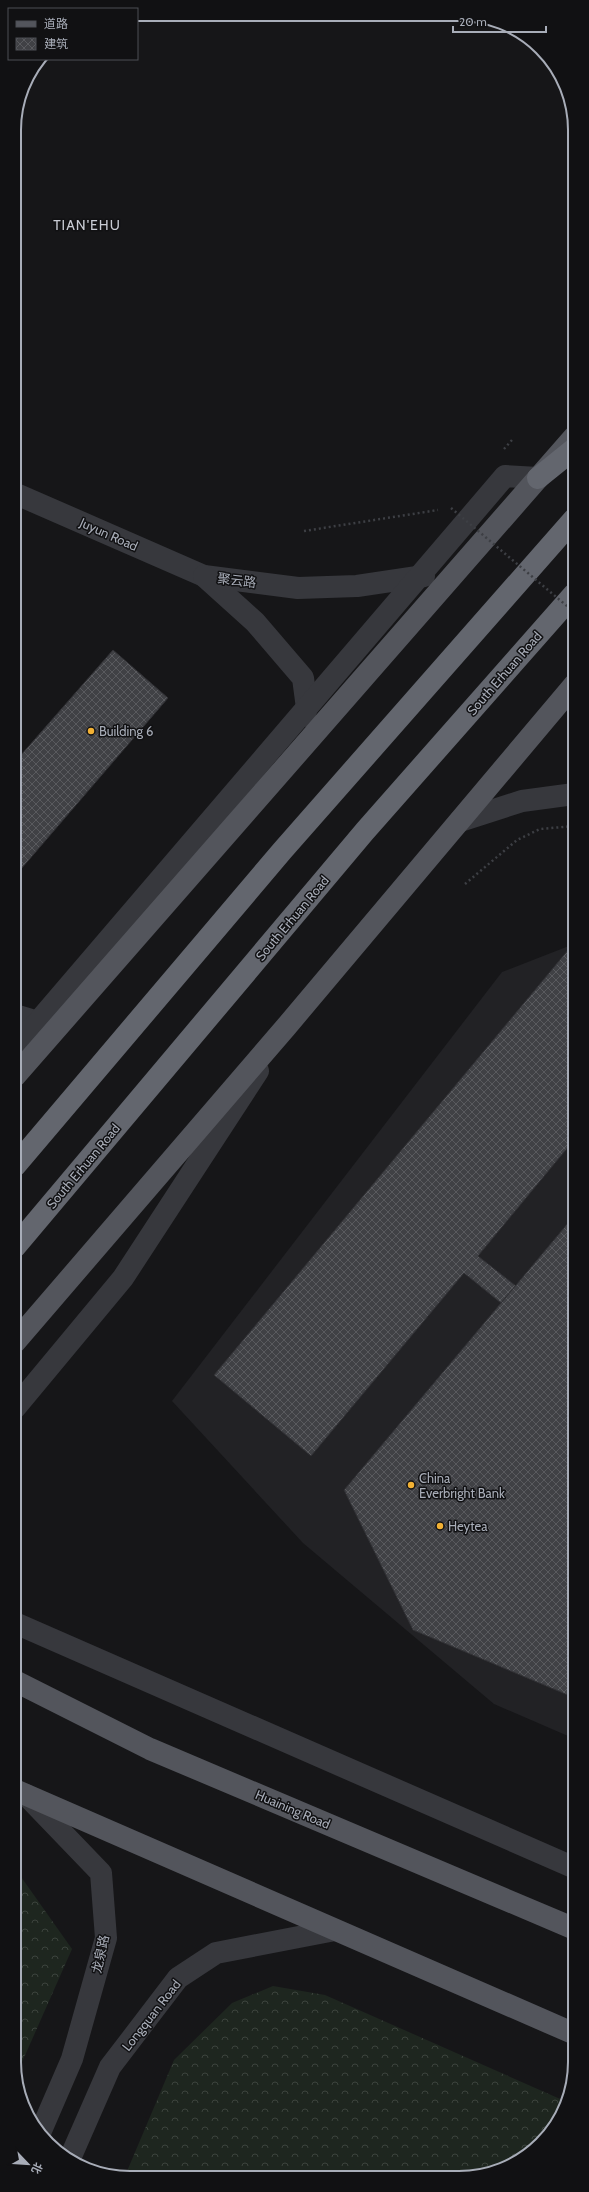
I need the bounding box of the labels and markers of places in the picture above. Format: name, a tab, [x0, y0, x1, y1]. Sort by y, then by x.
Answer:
place label: Building 6	[99, 723, 153, 739]
marker: Building 6	[86, 726, 96, 736]
place label: China Everbright Bank	[419, 1470, 505, 1501]
marker: China Everbright Bank	[406, 1480, 416, 1490]
place label: Heytea	[448, 1518, 488, 1534]
marker: Heytea	[435, 1521, 445, 1531]

